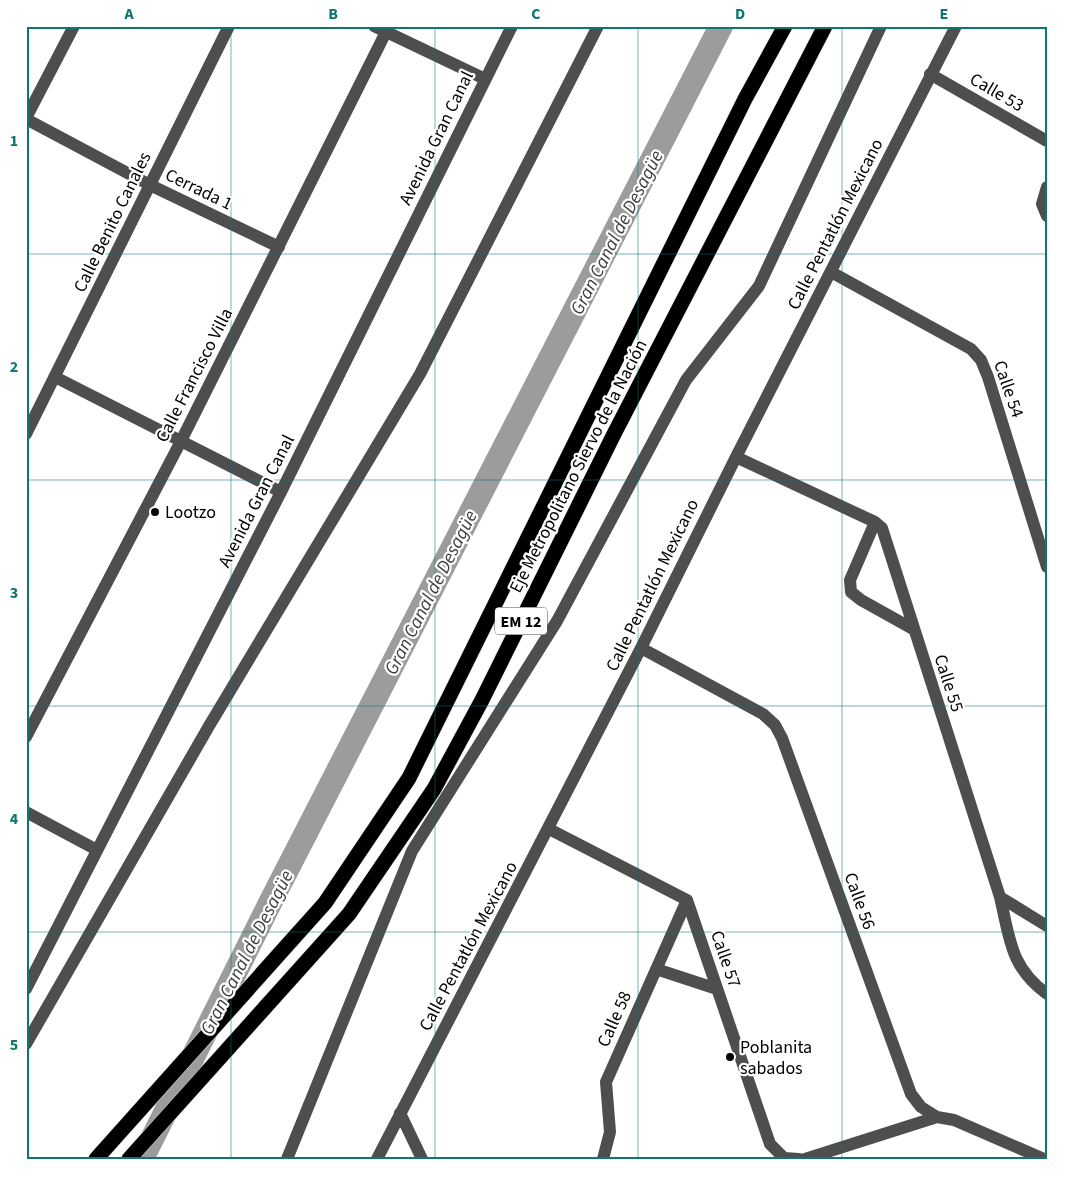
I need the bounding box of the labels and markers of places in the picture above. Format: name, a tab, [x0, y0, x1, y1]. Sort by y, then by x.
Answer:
place label: Lootzo	[165, 500, 216, 525]
marker: Lootzo	[149, 506, 161, 518]
place label: Poblanita sabados	[740, 1035, 812, 1081]
marker: Poblanita sabados	[724, 1051, 736, 1063]

